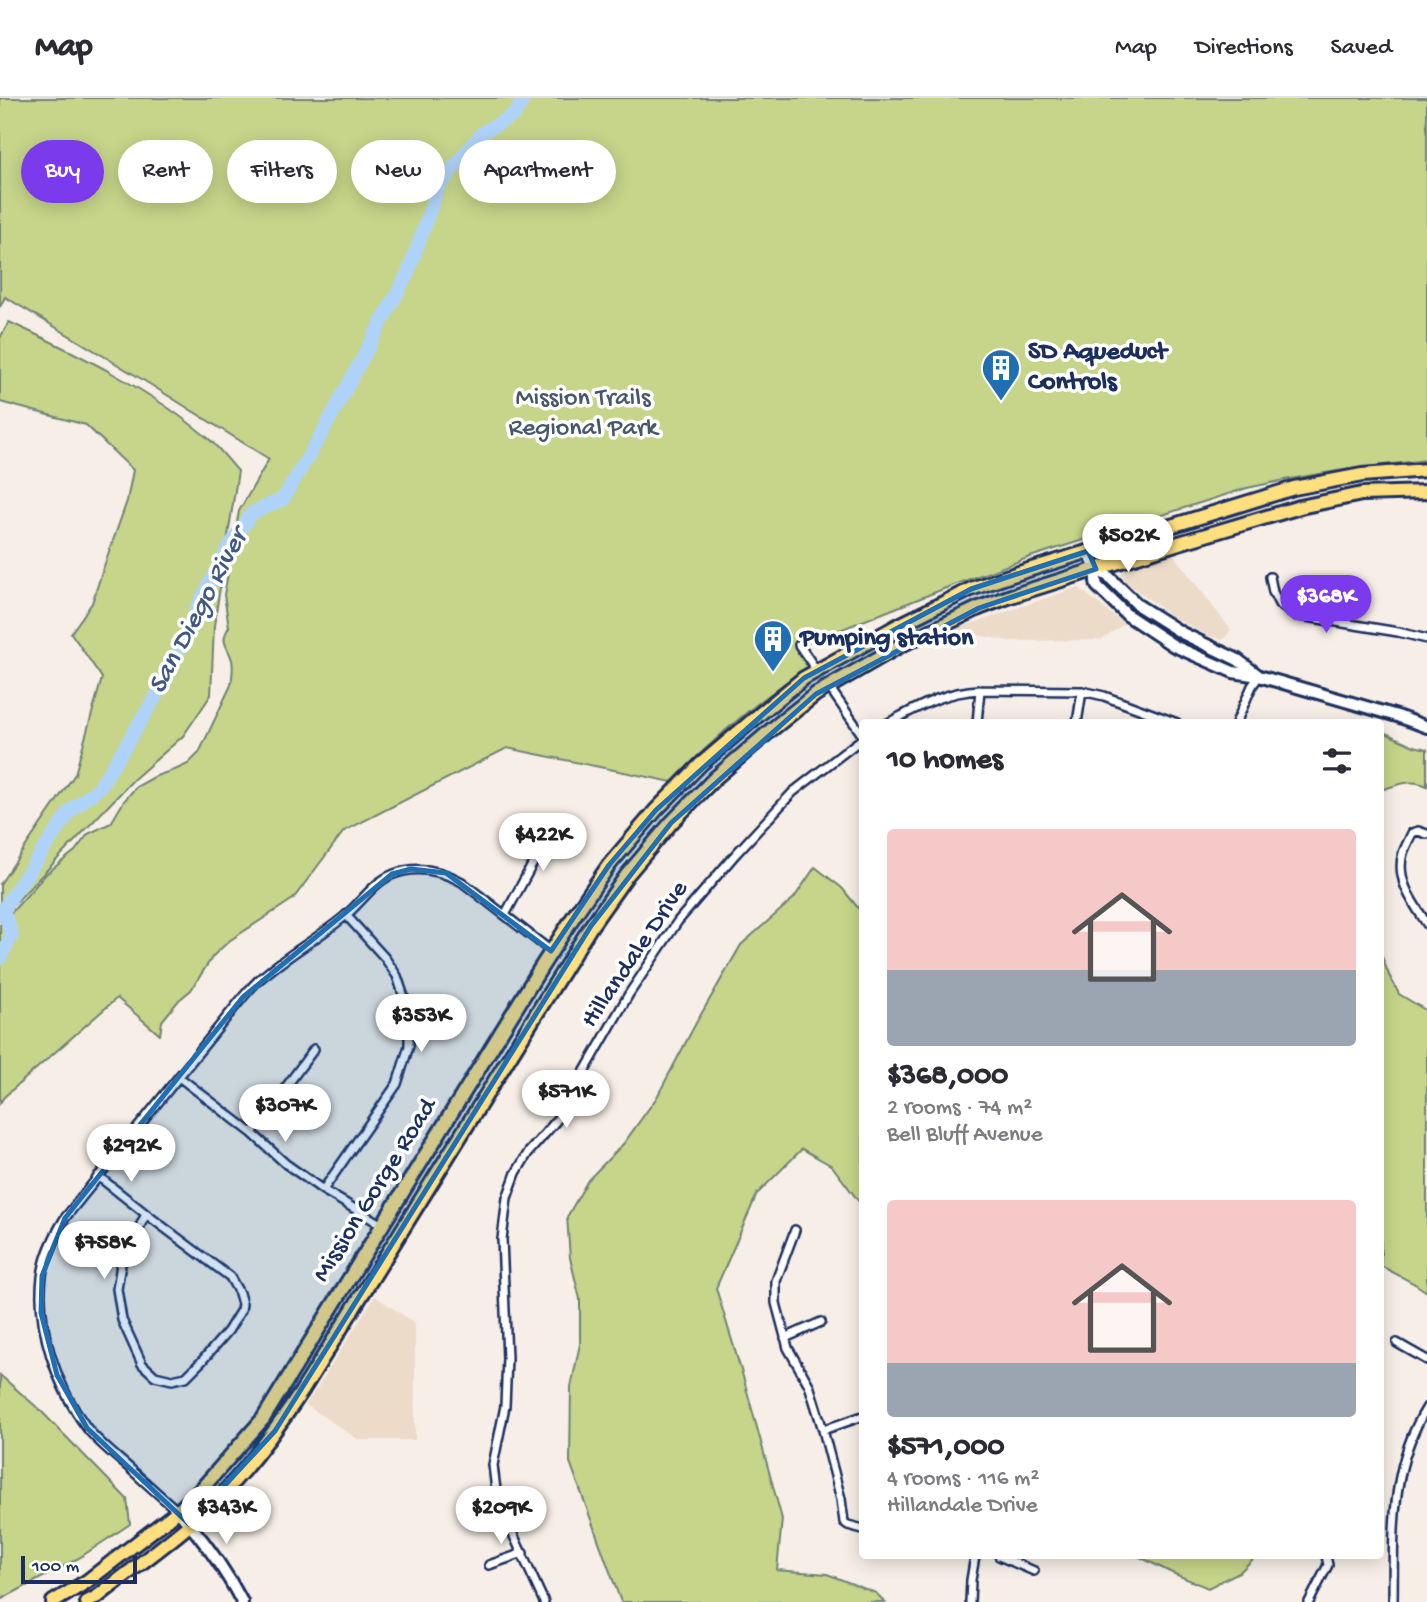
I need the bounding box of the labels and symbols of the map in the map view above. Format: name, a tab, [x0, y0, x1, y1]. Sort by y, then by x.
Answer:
place label: SD Aqueduct Controls	[1028, 338, 1169, 399]
building icon: SD Aqueduct Controls	[980, 347, 1022, 402]
park label: Mission Trails Regional Park	[508, 384, 660, 445]
pin: $502K	[1079, 514, 1177, 574]
water label: San Diego River	[142, 520, 259, 700]
pin: $368K	[1277, 575, 1375, 635]
building icon: Pumping station	[752, 618, 794, 673]
place label: Pumping station	[798, 624, 974, 655]
pin: $422K	[494, 814, 592, 873]
street label: Hillandale Drive	[576, 875, 697, 1034]
pin: $353K	[372, 995, 470, 1054]
pin: $571K	[517, 1070, 615, 1130]
pin: $307K	[236, 1084, 334, 1144]
street label: Mission Gorge Road	[307, 1092, 446, 1289]
pin: $292K	[82, 1124, 180, 1184]
pin: $758K	[55, 1222, 153, 1281]
pin: $343K	[177, 1486, 275, 1546]
pin: $209K	[452, 1486, 550, 1546]
scale bar	[21, 1553, 136, 1585]

